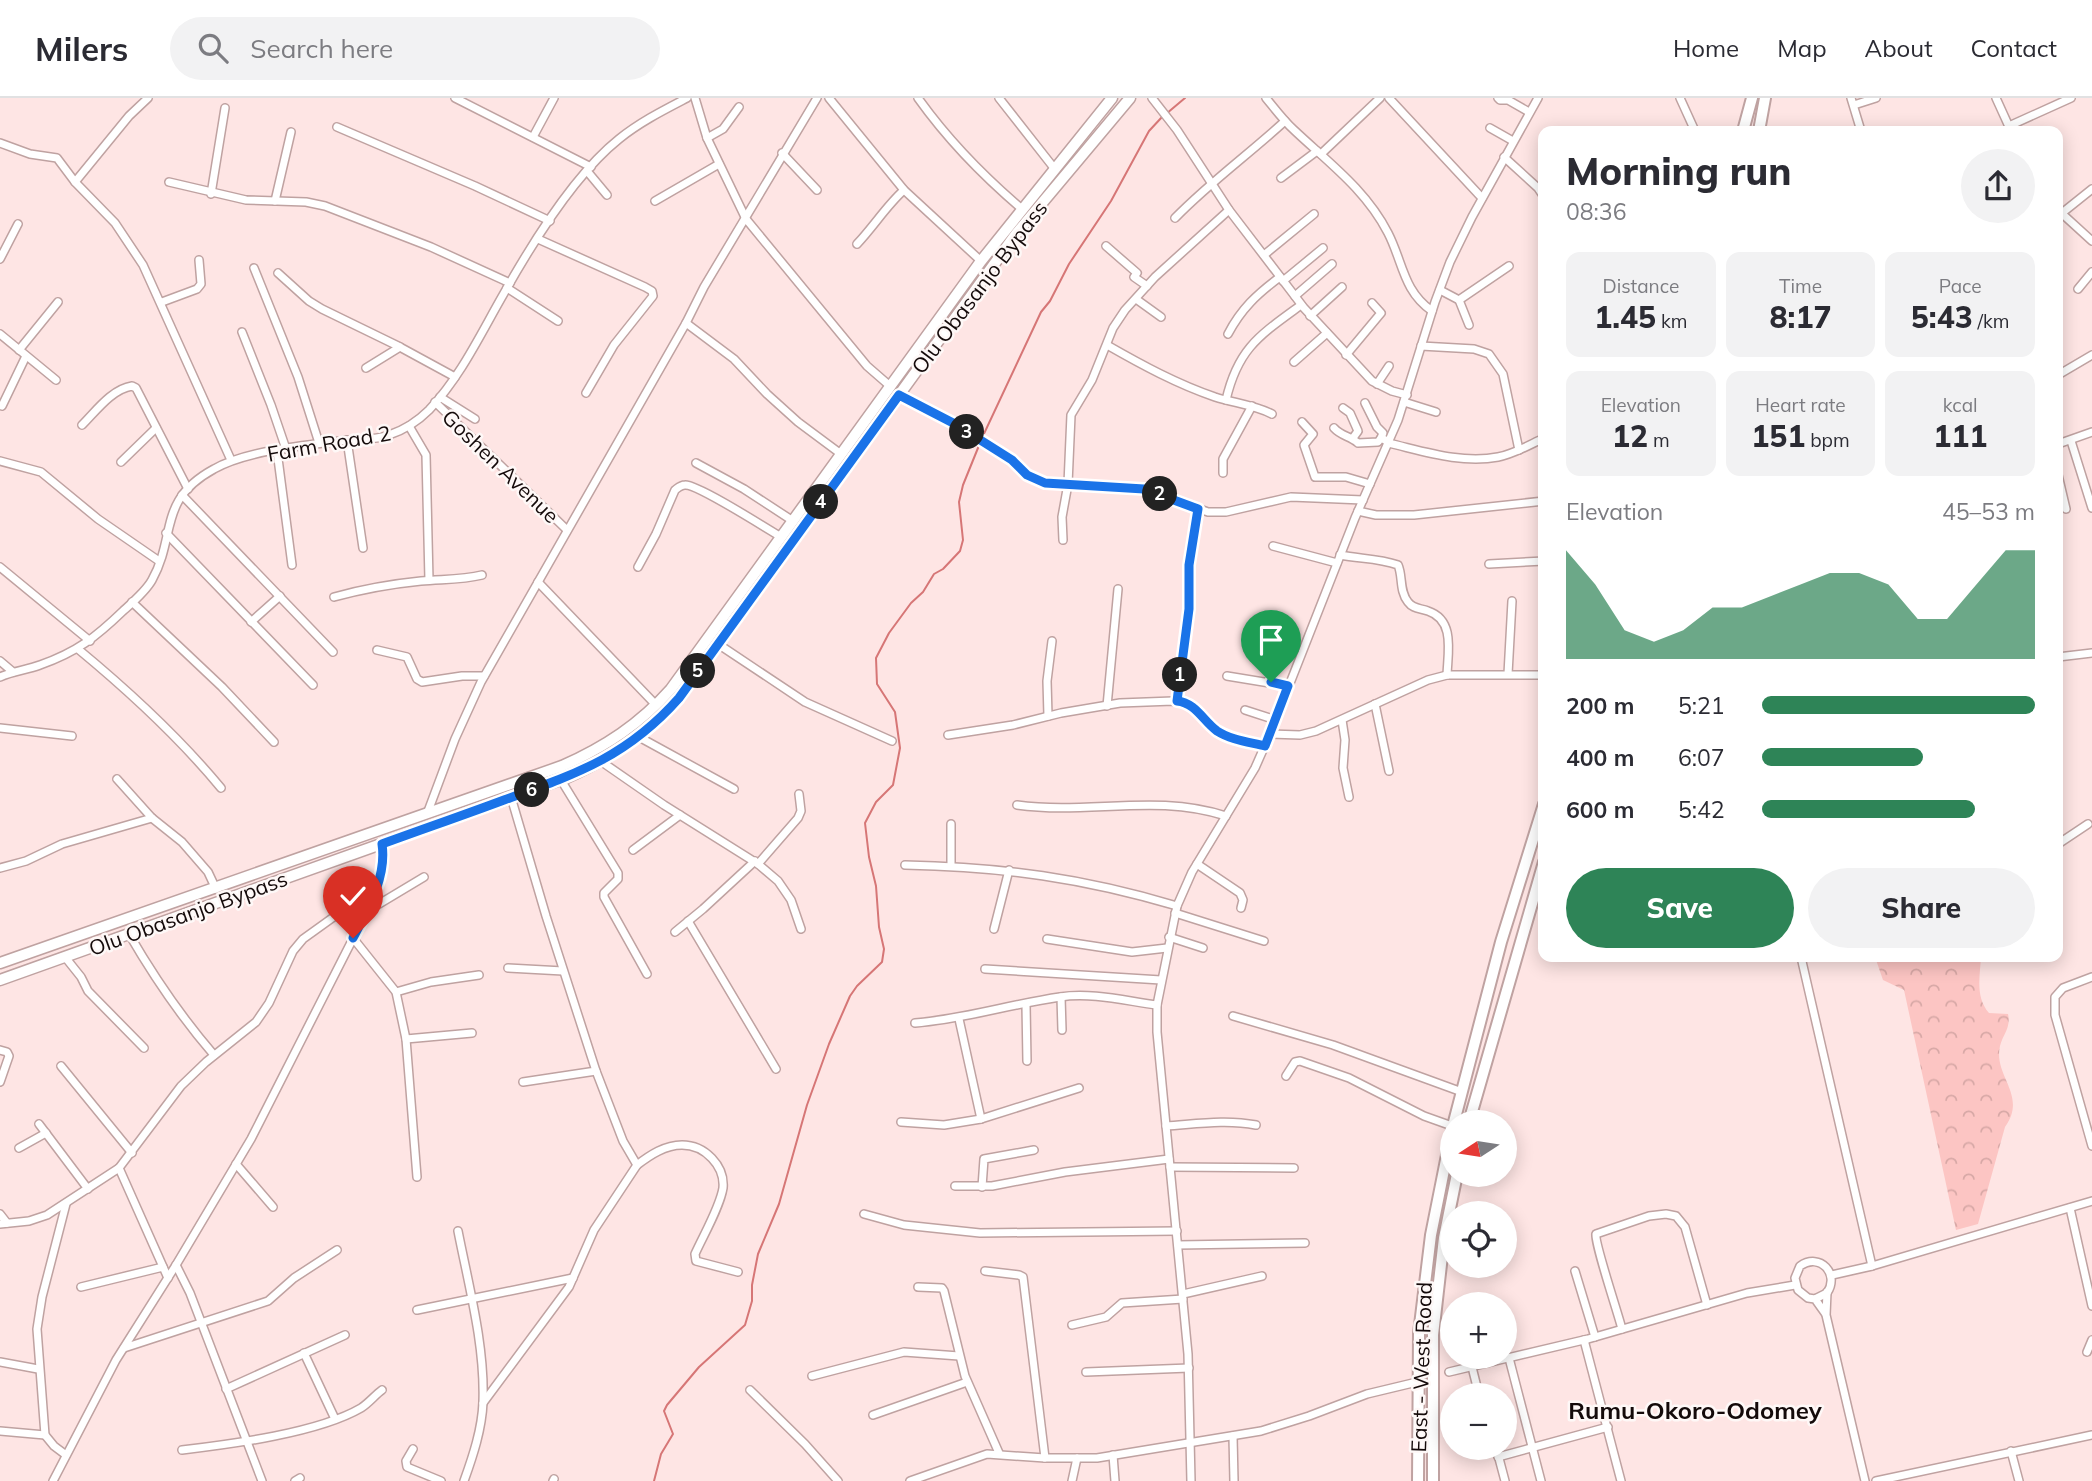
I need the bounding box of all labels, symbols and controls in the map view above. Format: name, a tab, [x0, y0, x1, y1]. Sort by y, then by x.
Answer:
search box	[170, 17, 660, 80]
text: Milers	[35, 28, 128, 69]
icon: search	[194, 29, 232, 67]
text: Search here	[250, 32, 393, 65]
text: Home	[1673, 33, 1739, 63]
text: Map	[1777, 33, 1827, 63]
text: About	[1865, 33, 1933, 63]
text: Contact	[1971, 33, 2057, 63]
text: Morning run	[1566, 147, 1792, 195]
button: share	[1961, 149, 2035, 223]
street label: Olu Obasanjo Bypass	[906, 196, 1052, 378]
text: 08:36	[1566, 197, 1626, 226]
text: Distance	[1602, 274, 1679, 298]
text: Time	[1779, 274, 1822, 298]
text: Pace	[1939, 274, 1982, 298]
text: 1.45	[1594, 298, 1656, 336]
text: 8:17	[1770, 298, 1831, 336]
text: 5:43	[1911, 298, 1973, 336]
text: km	[1656, 309, 1687, 333]
text: /km	[1973, 309, 2009, 333]
text: Elevation	[1601, 393, 1681, 417]
text: Heart rate	[1755, 393, 1846, 417]
text: kcal	[1943, 393, 1978, 417]
street label: Goshen Avenue	[437, 404, 565, 528]
pin: 3	[950, 414, 984, 450]
text: 12	[1612, 417, 1648, 455]
text: 151	[1751, 417, 1805, 455]
text: 111	[1933, 417, 1987, 455]
street label: Farm Road 2	[265, 419, 393, 467]
text: 3	[961, 419, 972, 443]
text: m	[1648, 428, 1670, 452]
text: bpm	[1805, 428, 1850, 452]
pin: 2	[1142, 476, 1178, 512]
text: 2	[1154, 481, 1165, 505]
pin: 4	[804, 484, 838, 520]
text: 4	[815, 489, 826, 513]
text: Elevation	[1566, 497, 1663, 526]
text: 45–53 m	[1942, 497, 2035, 526]
pin	[1241, 610, 1301, 682]
icon: arrive	[1252, 621, 1290, 659]
pin: 5	[680, 654, 716, 688]
text: 5	[692, 658, 703, 682]
pin: 1	[1162, 658, 1198, 692]
text: 1	[1174, 662, 1185, 686]
text: 200 m	[1566, 691, 1634, 720]
text: 5:21	[1678, 691, 1725, 720]
text: 400 m	[1566, 743, 1634, 772]
text: 6:07	[1678, 743, 1725, 772]
pin: 6	[514, 772, 550, 808]
text: 6	[526, 777, 537, 801]
text: 600 m	[1566, 795, 1634, 824]
text: 5:42	[1678, 795, 1725, 824]
street label: Olu Obasanjo Bypass	[85, 865, 291, 961]
pin	[323, 866, 383, 938]
button: Save	[1566, 868, 1794, 948]
button: Share	[1808, 868, 2035, 948]
icon: check	[334, 877, 372, 915]
north arrow	[1440, 1110, 1517, 1186]
map controls	[1440, 1110, 1517, 1460]
button: locate	[1440, 1201, 1517, 1278]
street label: East - West Road	[1405, 1281, 1437, 1453]
button: +	[1440, 1292, 1517, 1369]
button: −	[1440, 1383, 1517, 1460]
district label: Rumu-Okoro-Odomey	[1568, 1395, 1823, 1425]

